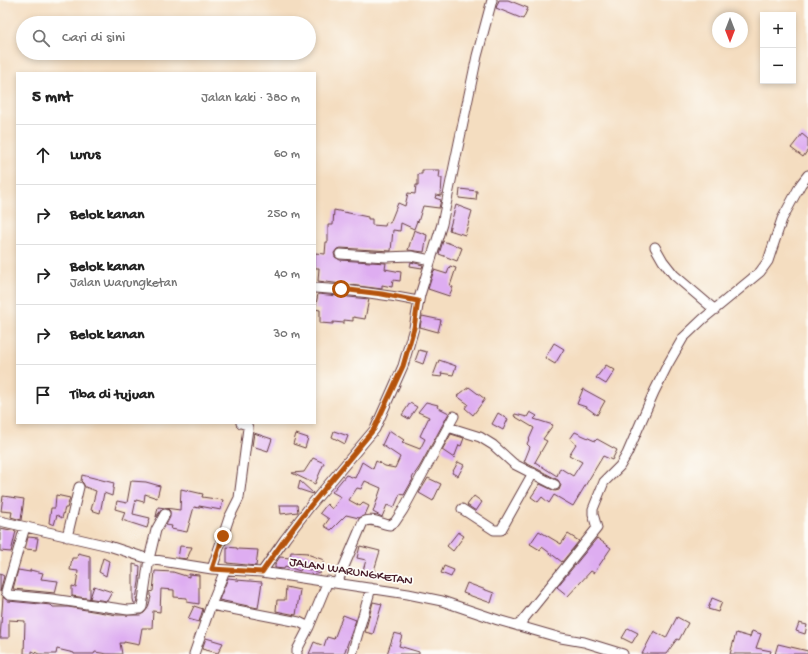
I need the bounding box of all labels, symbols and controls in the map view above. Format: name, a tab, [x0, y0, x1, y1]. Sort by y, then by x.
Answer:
north arrow	[712, 12, 748, 48]
map controls	[760, 12, 796, 84]
button: +	[760, 12, 796, 48]
search box	[16, 16, 316, 60]
icon: search	[30, 27, 52, 49]
text: Cari di sini	[62, 29, 125, 47]
button: −	[760, 48, 796, 84]
text: 5 mnt	[32, 88, 72, 108]
text: Jalan kaki · 380 m	[201, 91, 300, 106]
icon: ahead	[32, 144, 54, 166]
text: Lurus	[70, 146, 100, 164]
text: 60 m	[274, 147, 300, 162]
icon: right	[32, 204, 54, 226]
text: Belok kanan	[70, 206, 144, 224]
text: 250 m	[267, 207, 300, 222]
text: Belok kanan	[70, 258, 144, 276]
icon: right	[32, 264, 54, 286]
text: 40 m	[274, 267, 300, 282]
text: Jalan Warungketan	[70, 276, 177, 291]
route start	[332, 280, 350, 298]
icon: right	[32, 324, 54, 346]
text: Belok kanan	[70, 326, 144, 344]
text: 30 m	[274, 327, 300, 342]
icon: arrive	[32, 384, 54, 406]
text: Tiba di tujuan	[70, 386, 154, 404]
route end	[214, 527, 232, 545]
street label: JALAN WARUNGKETAN	[288, 555, 414, 589]

